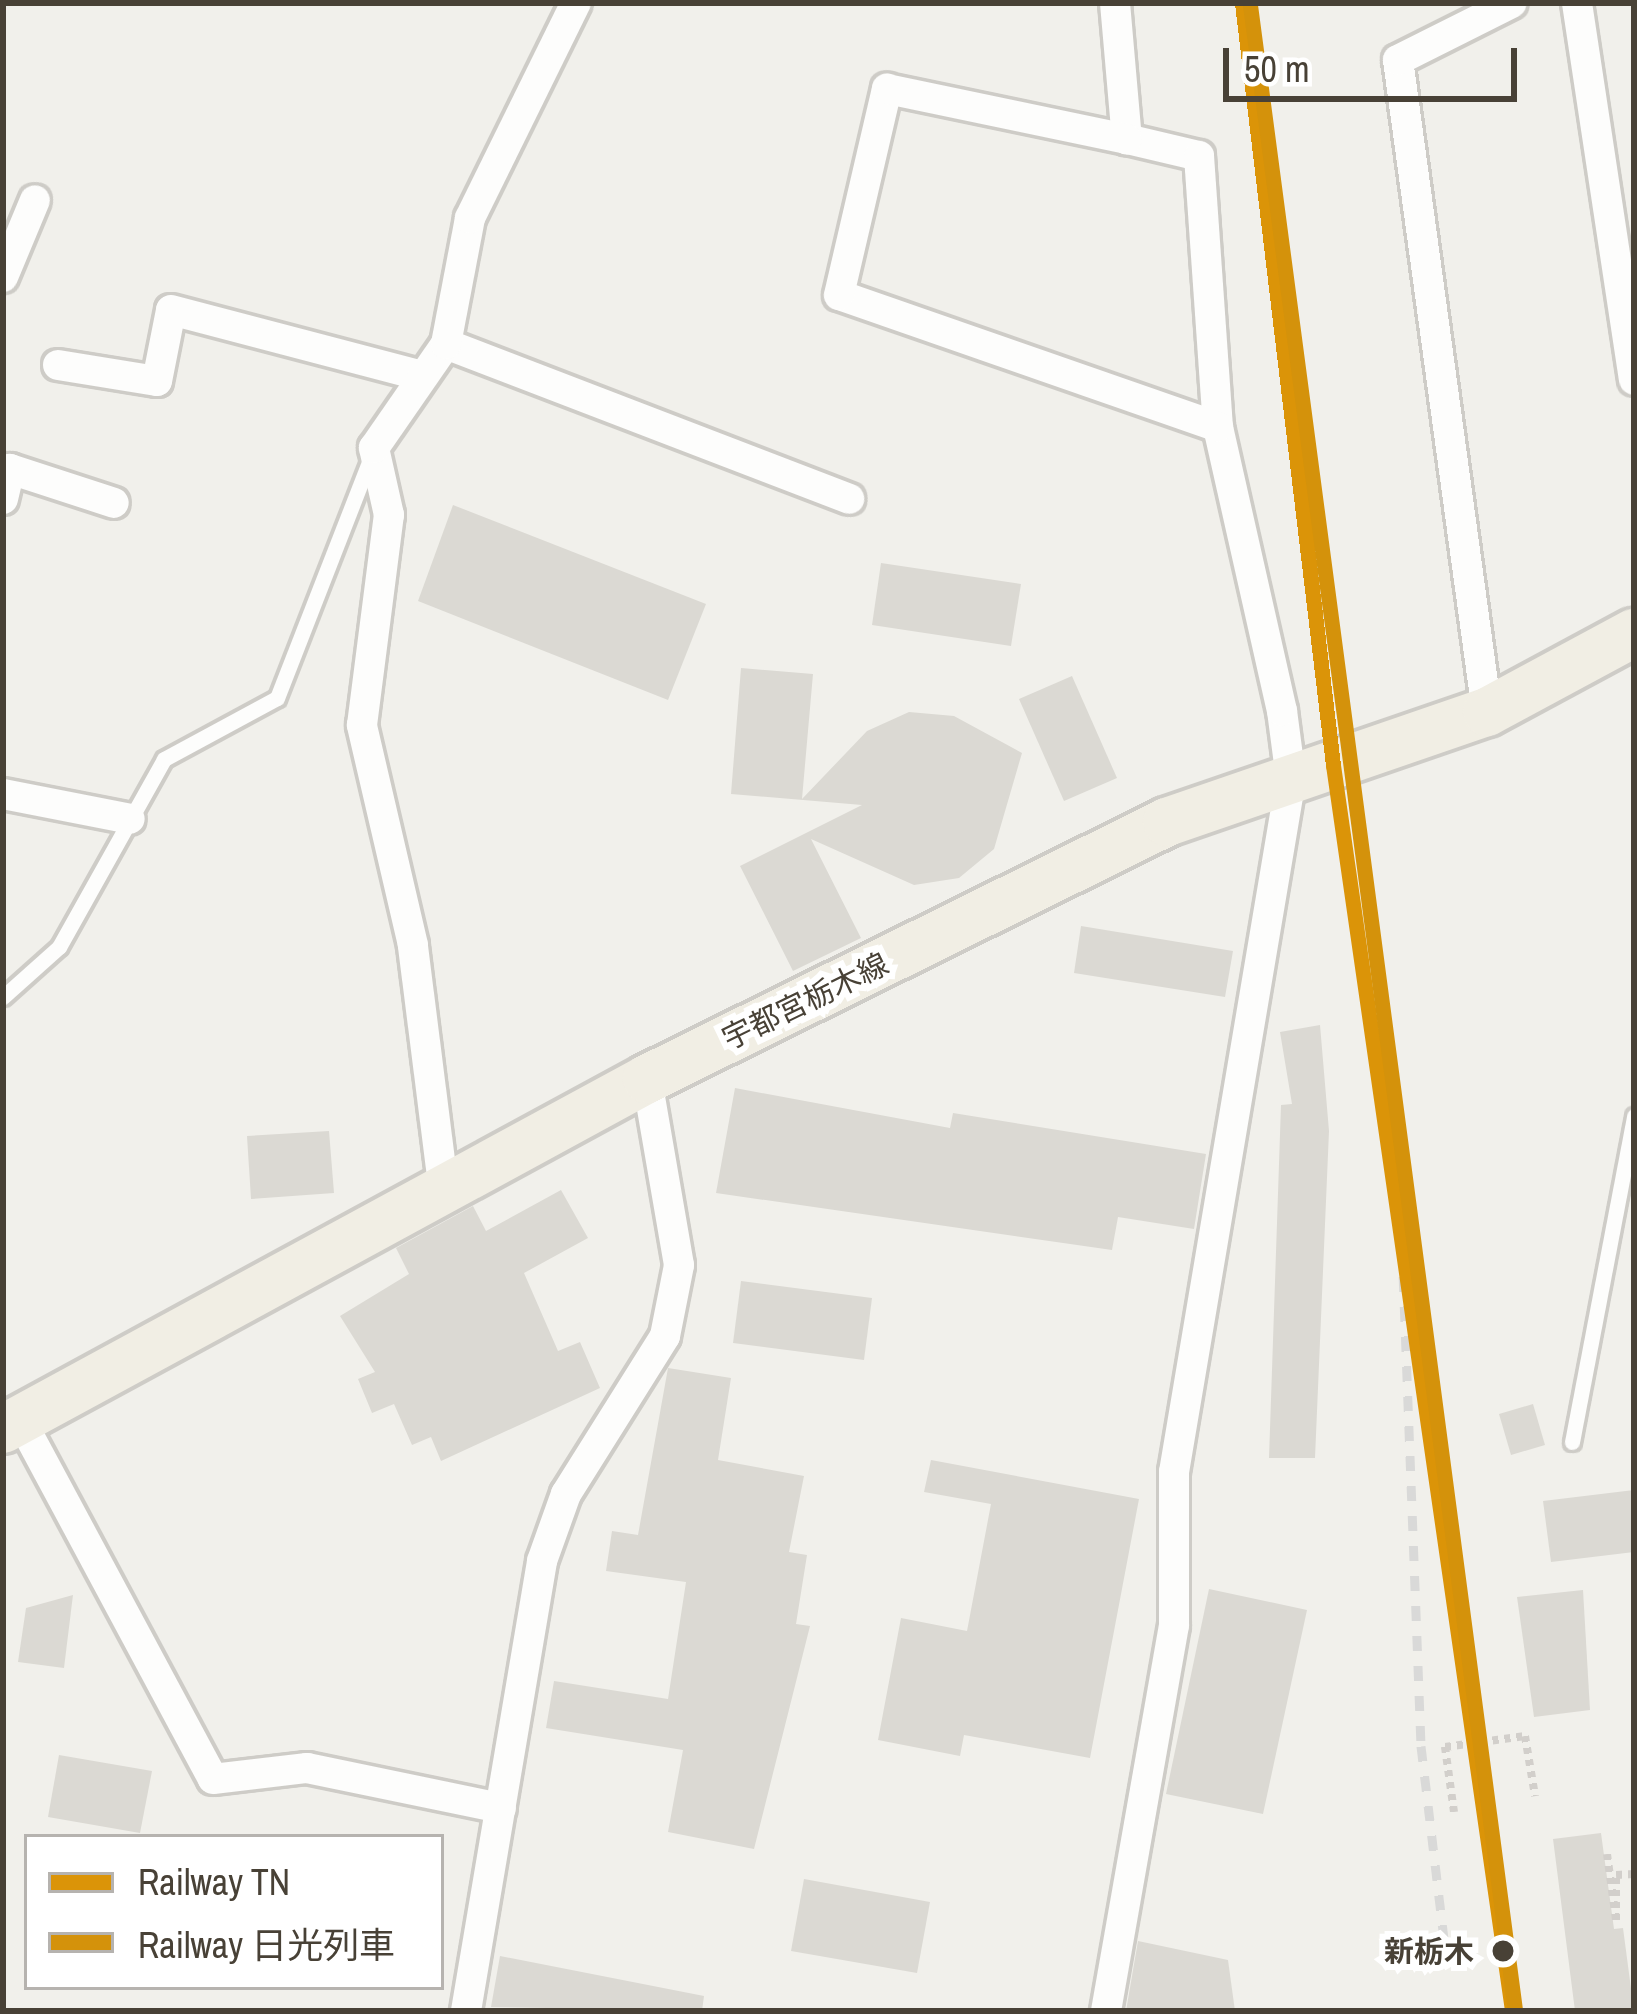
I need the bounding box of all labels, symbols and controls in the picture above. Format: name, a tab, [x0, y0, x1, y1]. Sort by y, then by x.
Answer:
scale bar	[1229, 24, 1523, 98]
text: 50 m	[1244, 45, 1310, 93]
street label: 宇都宮栃木線	[716, 945, 894, 1057]
legend	[24, 1834, 444, 1990]
text: Railway TN	[138, 1858, 290, 1906]
text: Railway 日光列車	[138, 1921, 395, 1969]
place label: 新栃木	[1384, 1933, 1474, 1969]
marker: 新栃木	[1486, 1934, 1520, 1968]

